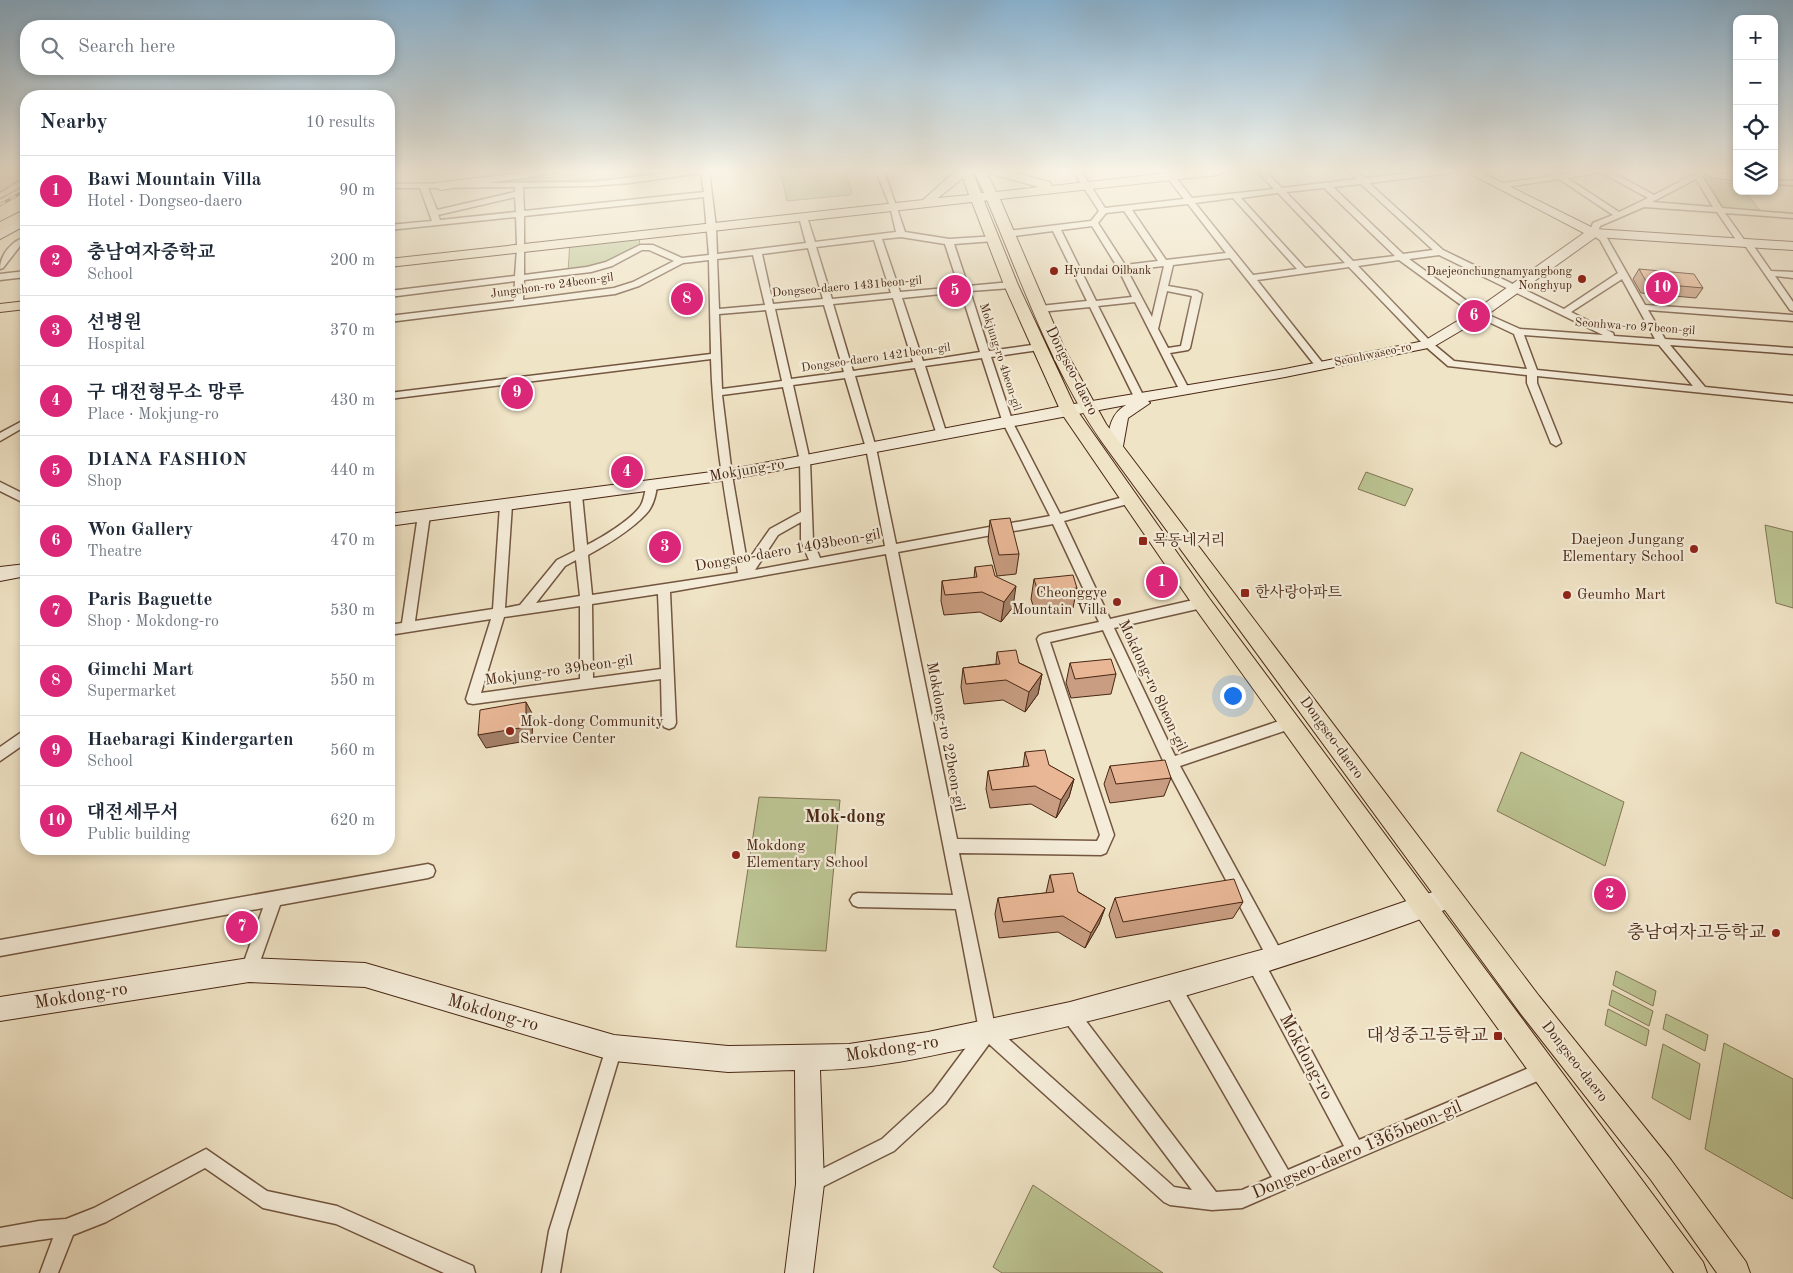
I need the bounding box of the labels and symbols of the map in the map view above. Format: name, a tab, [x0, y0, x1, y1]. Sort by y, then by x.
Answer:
marker: Hyundai Oilbank	[1048, 265, 1060, 277]
place label: Hyundai Oilbank	[1064, 265, 1151, 277]
place label: Daejeonchungnamyangbong Nonghyup	[1426, 266, 1573, 292]
pin: 10	[1646, 269, 1678, 307]
street label: Jungchon-ro 24beon-gil	[490, 271, 614, 301]
pin: 5	[939, 272, 971, 310]
marker: Daejeonchungnamyangbong Nonghyup	[1576, 273, 1588, 285]
street label: Dongseo-daero 1431beon-gil	[771, 274, 923, 300]
pin: 8	[671, 280, 703, 318]
pin: 6	[1458, 297, 1490, 335]
street label: Mokjung-ro 4beon-gil	[977, 302, 1023, 412]
street label: Seonhwa-ro 97beon-gil	[1574, 317, 1696, 337]
street label: Dongseo-daero	[1042, 324, 1100, 418]
street label: Seonhwaseo-ro	[1333, 341, 1413, 369]
street label: Dongseo-daero 1421beon-gil	[801, 342, 951, 374]
pin: 9	[501, 374, 533, 412]
pin: 4	[611, 453, 643, 491]
street label: Mokjung-ro	[708, 457, 786, 485]
street label: Dongseo-daero 1403beon-gil	[694, 527, 882, 575]
pin: 3	[649, 528, 681, 566]
place label: 목동네거리	[1153, 532, 1225, 549]
place label: Daejeon Jungang Elementary School	[1562, 533, 1684, 565]
marker: 목동네거리	[1137, 535, 1149, 547]
marker: Daejeon Jungang Elementary School	[1688, 543, 1700, 555]
pin: 1	[1146, 563, 1178, 601]
place label: 한사랑아파트	[1255, 584, 1342, 601]
place label: Cheonggye Mountain Villa	[1011, 586, 1108, 618]
marker: 한사랑아파트	[1239, 587, 1251, 599]
place label: Geumho Mart	[1577, 588, 1666, 603]
marker: Geumho Mart	[1561, 589, 1573, 601]
marker: Cheonggye Mountain Villa	[1111, 596, 1123, 608]
street label: Mokdong-ro 8beon-gil	[1115, 618, 1189, 754]
street label: Mokjung-ro 39beon-gil	[484, 653, 634, 689]
street label: Mokdong-ro 22beon-gil	[923, 661, 967, 813]
your location	[1220, 683, 1246, 709]
street label: Dongseo-daero	[1296, 694, 1366, 782]
place label: Mok-dong Community Service Center	[520, 715, 664, 747]
marker: Mok-dong Community Service Center	[504, 725, 516, 737]
district label: Mok-dong	[805, 808, 885, 826]
place label: Mokdong Elementary School	[746, 839, 868, 871]
marker: Mokdong Elementary School	[730, 849, 742, 861]
pin: 2	[1594, 875, 1626, 913]
pin: 7	[226, 908, 258, 946]
place label: 충남여자고등학교	[1627, 922, 1767, 942]
marker: 충남여자고등학교	[1770, 927, 1782, 939]
street label: Mokdong-ro	[33, 980, 129, 1012]
street label: Mokdong-ro	[445, 991, 541, 1035]
street label: Mokdong-ro	[1276, 1011, 1336, 1103]
street label: Dongseo-daero	[1538, 1019, 1610, 1105]
place label: 대성중고등학교	[1366, 1026, 1489, 1045]
marker: 대성중고등학교	[1492, 1030, 1504, 1042]
street label: Mokdong-ro	[844, 1033, 940, 1065]
street label: Dongseo-daero 1365beon-gil	[1249, 1098, 1465, 1202]

